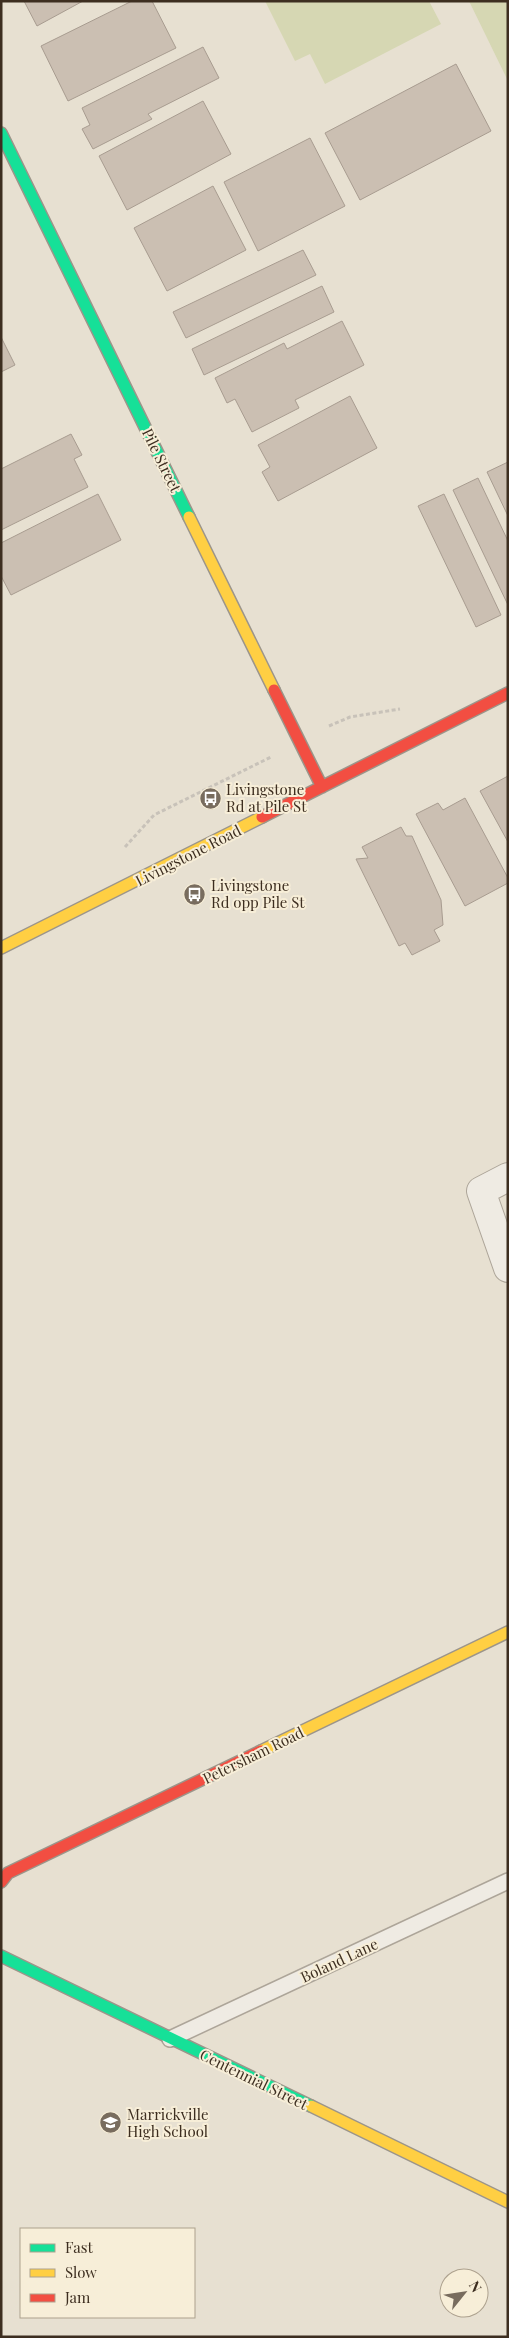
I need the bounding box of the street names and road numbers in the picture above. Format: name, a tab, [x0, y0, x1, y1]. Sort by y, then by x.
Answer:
street label: Pile Street	[138, 425, 186, 496]
street label: Livingstone Road	[132, 820, 245, 890]
street label: Petersham Road	[199, 1722, 307, 1788]
street label: Boland Lane	[297, 1933, 381, 1987]
street label: Centennial Street	[197, 2044, 312, 2114]

